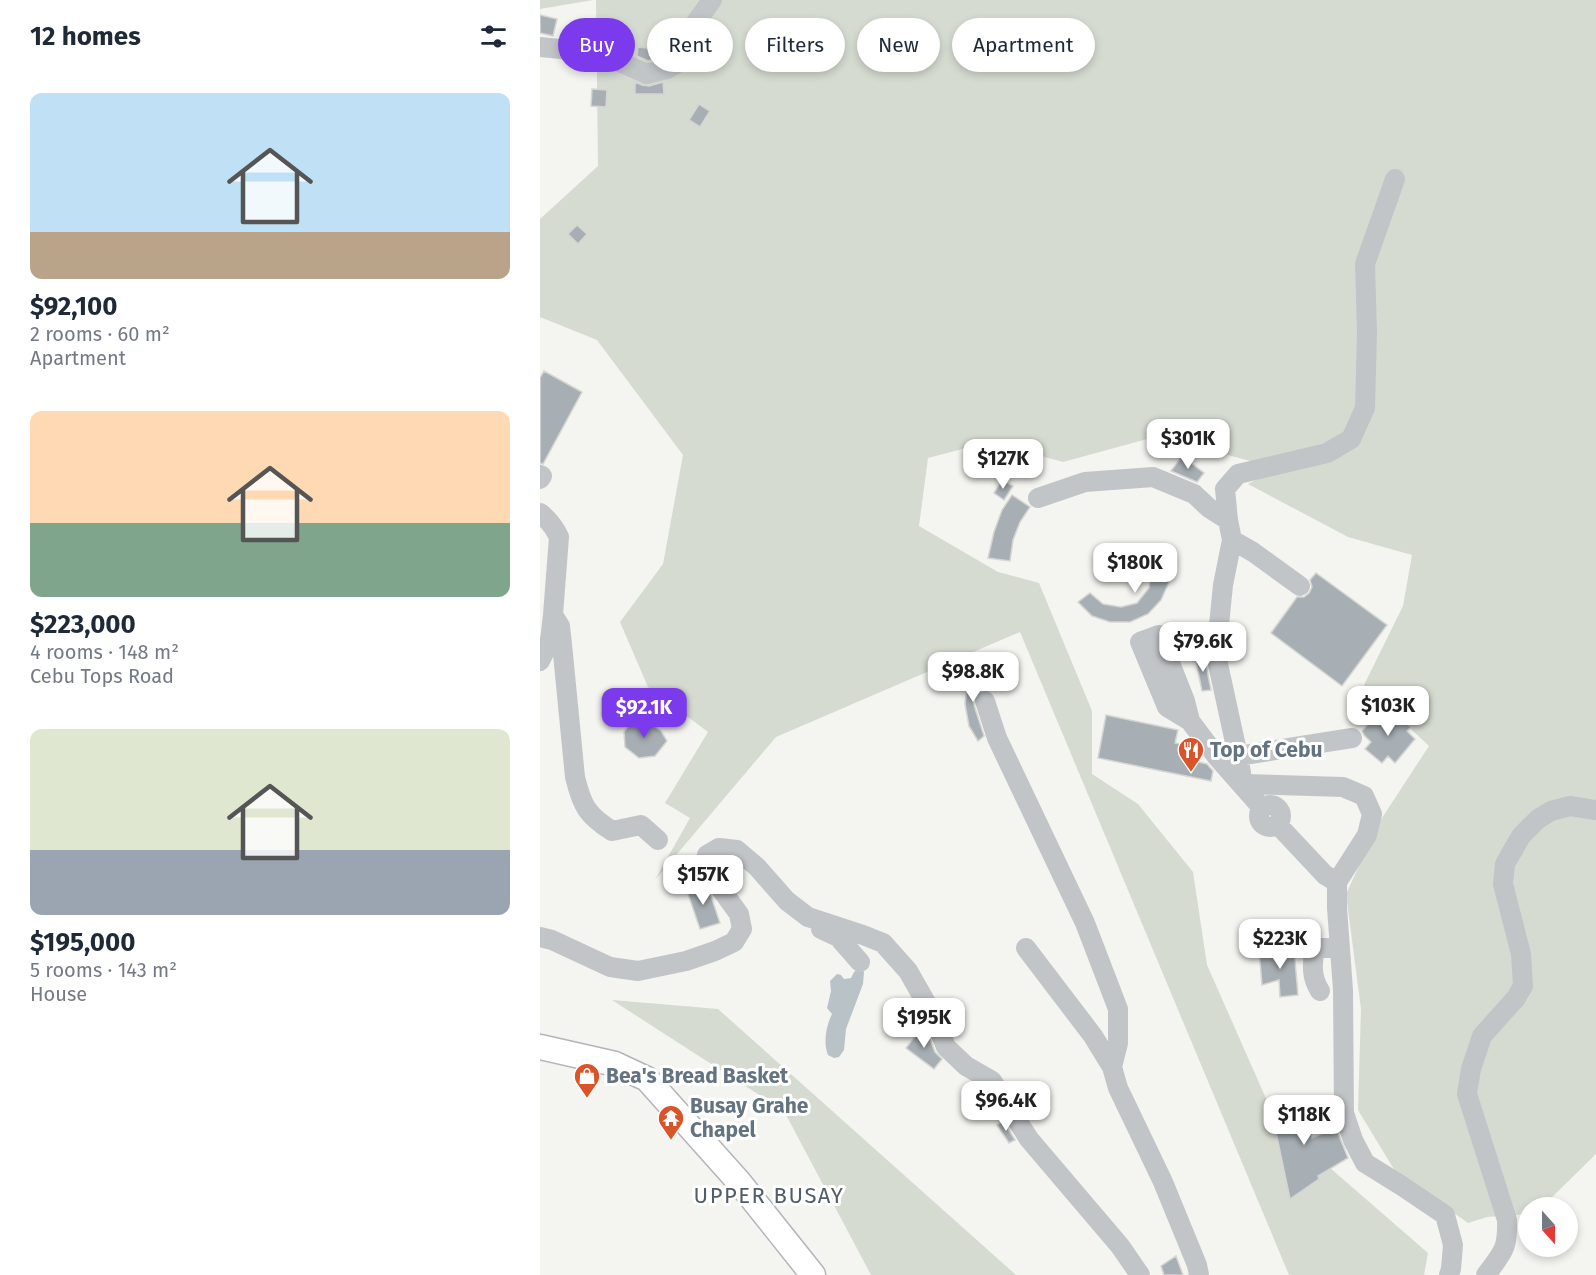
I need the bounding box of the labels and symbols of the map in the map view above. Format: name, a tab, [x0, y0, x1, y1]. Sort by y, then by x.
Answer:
pin: $301K	[1146, 419, 1230, 470]
pin: $127K	[961, 439, 1045, 490]
pin: $180K	[1093, 543, 1177, 594]
pin: $79.6K	[1154, 622, 1252, 673]
pin: $98.8K	[924, 652, 1022, 703]
pin: $103K	[1346, 686, 1430, 737]
pin: $92.1K	[595, 688, 693, 739]
restaurant icon: Top of Cebu	[1176, 735, 1206, 773]
place label: Top of Cebu	[1210, 737, 1322, 763]
pin: $157K	[661, 855, 745, 906]
pin: $223K	[1238, 919, 1322, 970]
pin: $195K	[882, 998, 966, 1049]
shop icon: Bea's Bread Basket	[572, 1061, 602, 1099]
place label: Bea's Bread Basket	[606, 1063, 789, 1089]
pin: $96.4K	[957, 1081, 1055, 1132]
place label: Busay Grahe Chapel	[690, 1093, 809, 1143]
pin: $118K	[1262, 1095, 1346, 1146]
temple icon: Busay Grahe Chapel	[656, 1103, 686, 1141]
district label: UPPER BUSAY	[694, 1182, 844, 1209]
north arrow	[1518, 1197, 1578, 1257]

